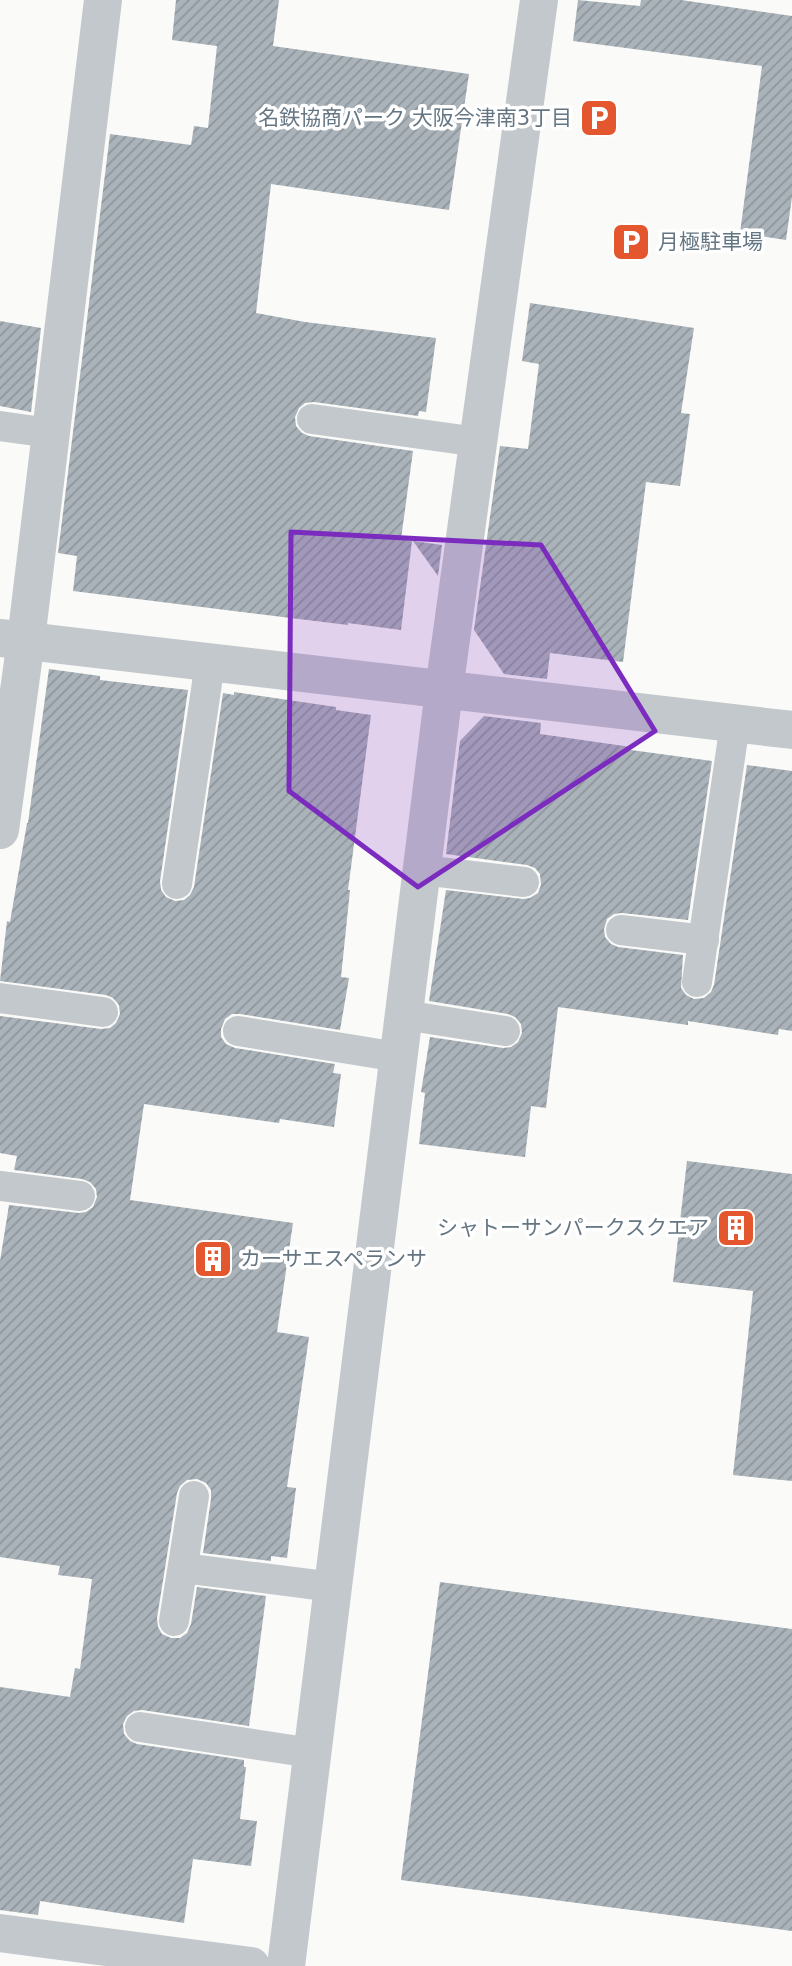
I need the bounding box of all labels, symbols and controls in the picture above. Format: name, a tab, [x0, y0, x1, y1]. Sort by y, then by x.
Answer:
parking icon: 名鉄協商パーク 大阪今津南3丁目	[578, 97, 620, 139]
place label: 名鉄協商パーク 大阪今津南3丁目	[258, 106, 572, 130]
parking icon: 月極駐車場	[610, 221, 652, 263]
place label: 月極駐車場	[658, 230, 763, 254]
building icon: シャトーサンパークスクエア	[715, 1207, 757, 1249]
place label: シャトーサンパークスクエア	[437, 1216, 709, 1240]
building icon: カーサエスペランサ	[192, 1238, 234, 1280]
place label: カーサエスペランサ	[240, 1247, 427, 1271]

